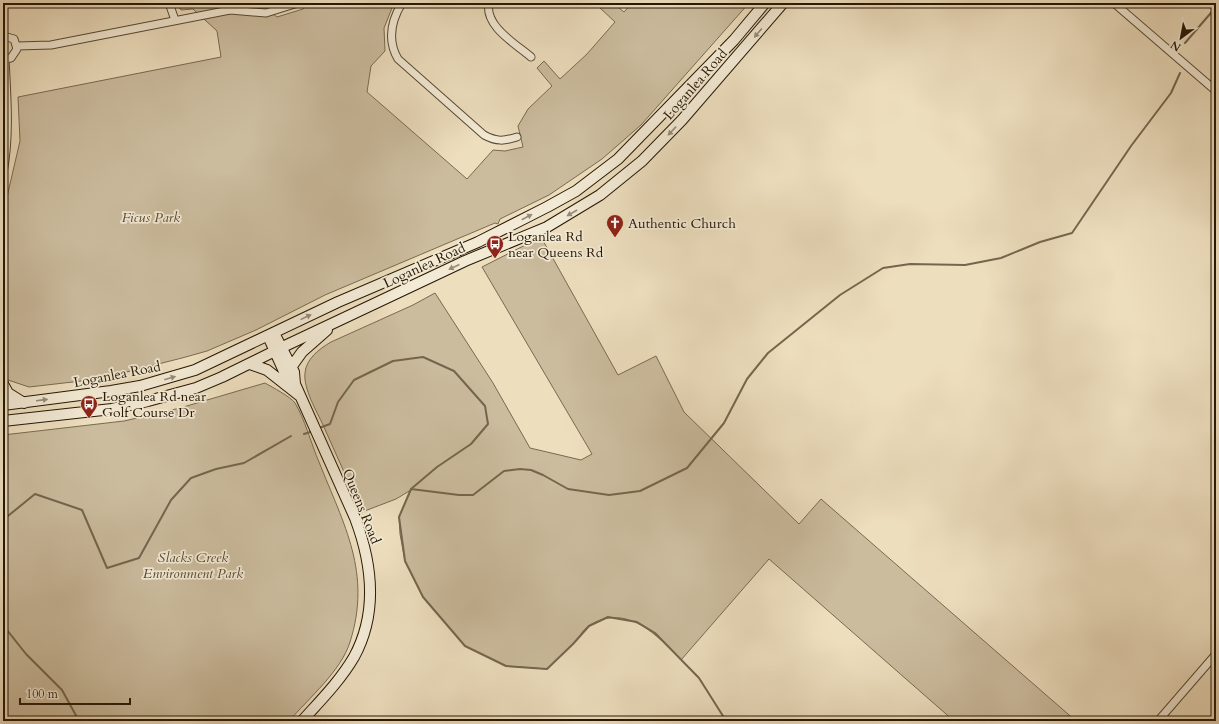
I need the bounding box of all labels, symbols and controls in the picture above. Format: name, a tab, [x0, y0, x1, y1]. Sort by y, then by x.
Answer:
north arrow	[1161, 18, 1201, 58]
one-way arrow	[753, 27, 762, 38]
text: N	[1168, 37, 1184, 55]
street label: Loganlea Road	[659, 44, 732, 124]
one-way arrow	[668, 126, 677, 136]
park label: Ficus Park	[122, 208, 180, 227]
one-way arrow	[566, 209, 578, 216]
church icon: Authentic Church	[605, 213, 625, 238]
one-way arrow	[521, 214, 533, 221]
place label: Authentic Church	[628, 214, 736, 233]
place label: Loganlea Rd near Queens Rd	[508, 227, 604, 262]
bus stop icon: Loganlea Rd near Queens Rd	[485, 234, 505, 259]
street label: Loganlea Road	[380, 238, 469, 293]
one-way arrow	[448, 264, 460, 270]
one-way arrow	[301, 314, 312, 320]
street label: Loganlea Road	[72, 357, 163, 392]
one-way arrow	[164, 375, 176, 381]
place label: Loganlea Rd near Golf Course Dr	[102, 387, 207, 422]
bus stop icon: Loganlea Rd near Golf Course Dr	[79, 394, 99, 419]
one-way arrow	[36, 397, 48, 403]
street label: Queens Road	[338, 466, 385, 547]
park label: Slacks Creek Environment Park	[143, 548, 243, 583]
scale bar	[20, 680, 130, 706]
text: 100 m	[26, 686, 59, 702]

